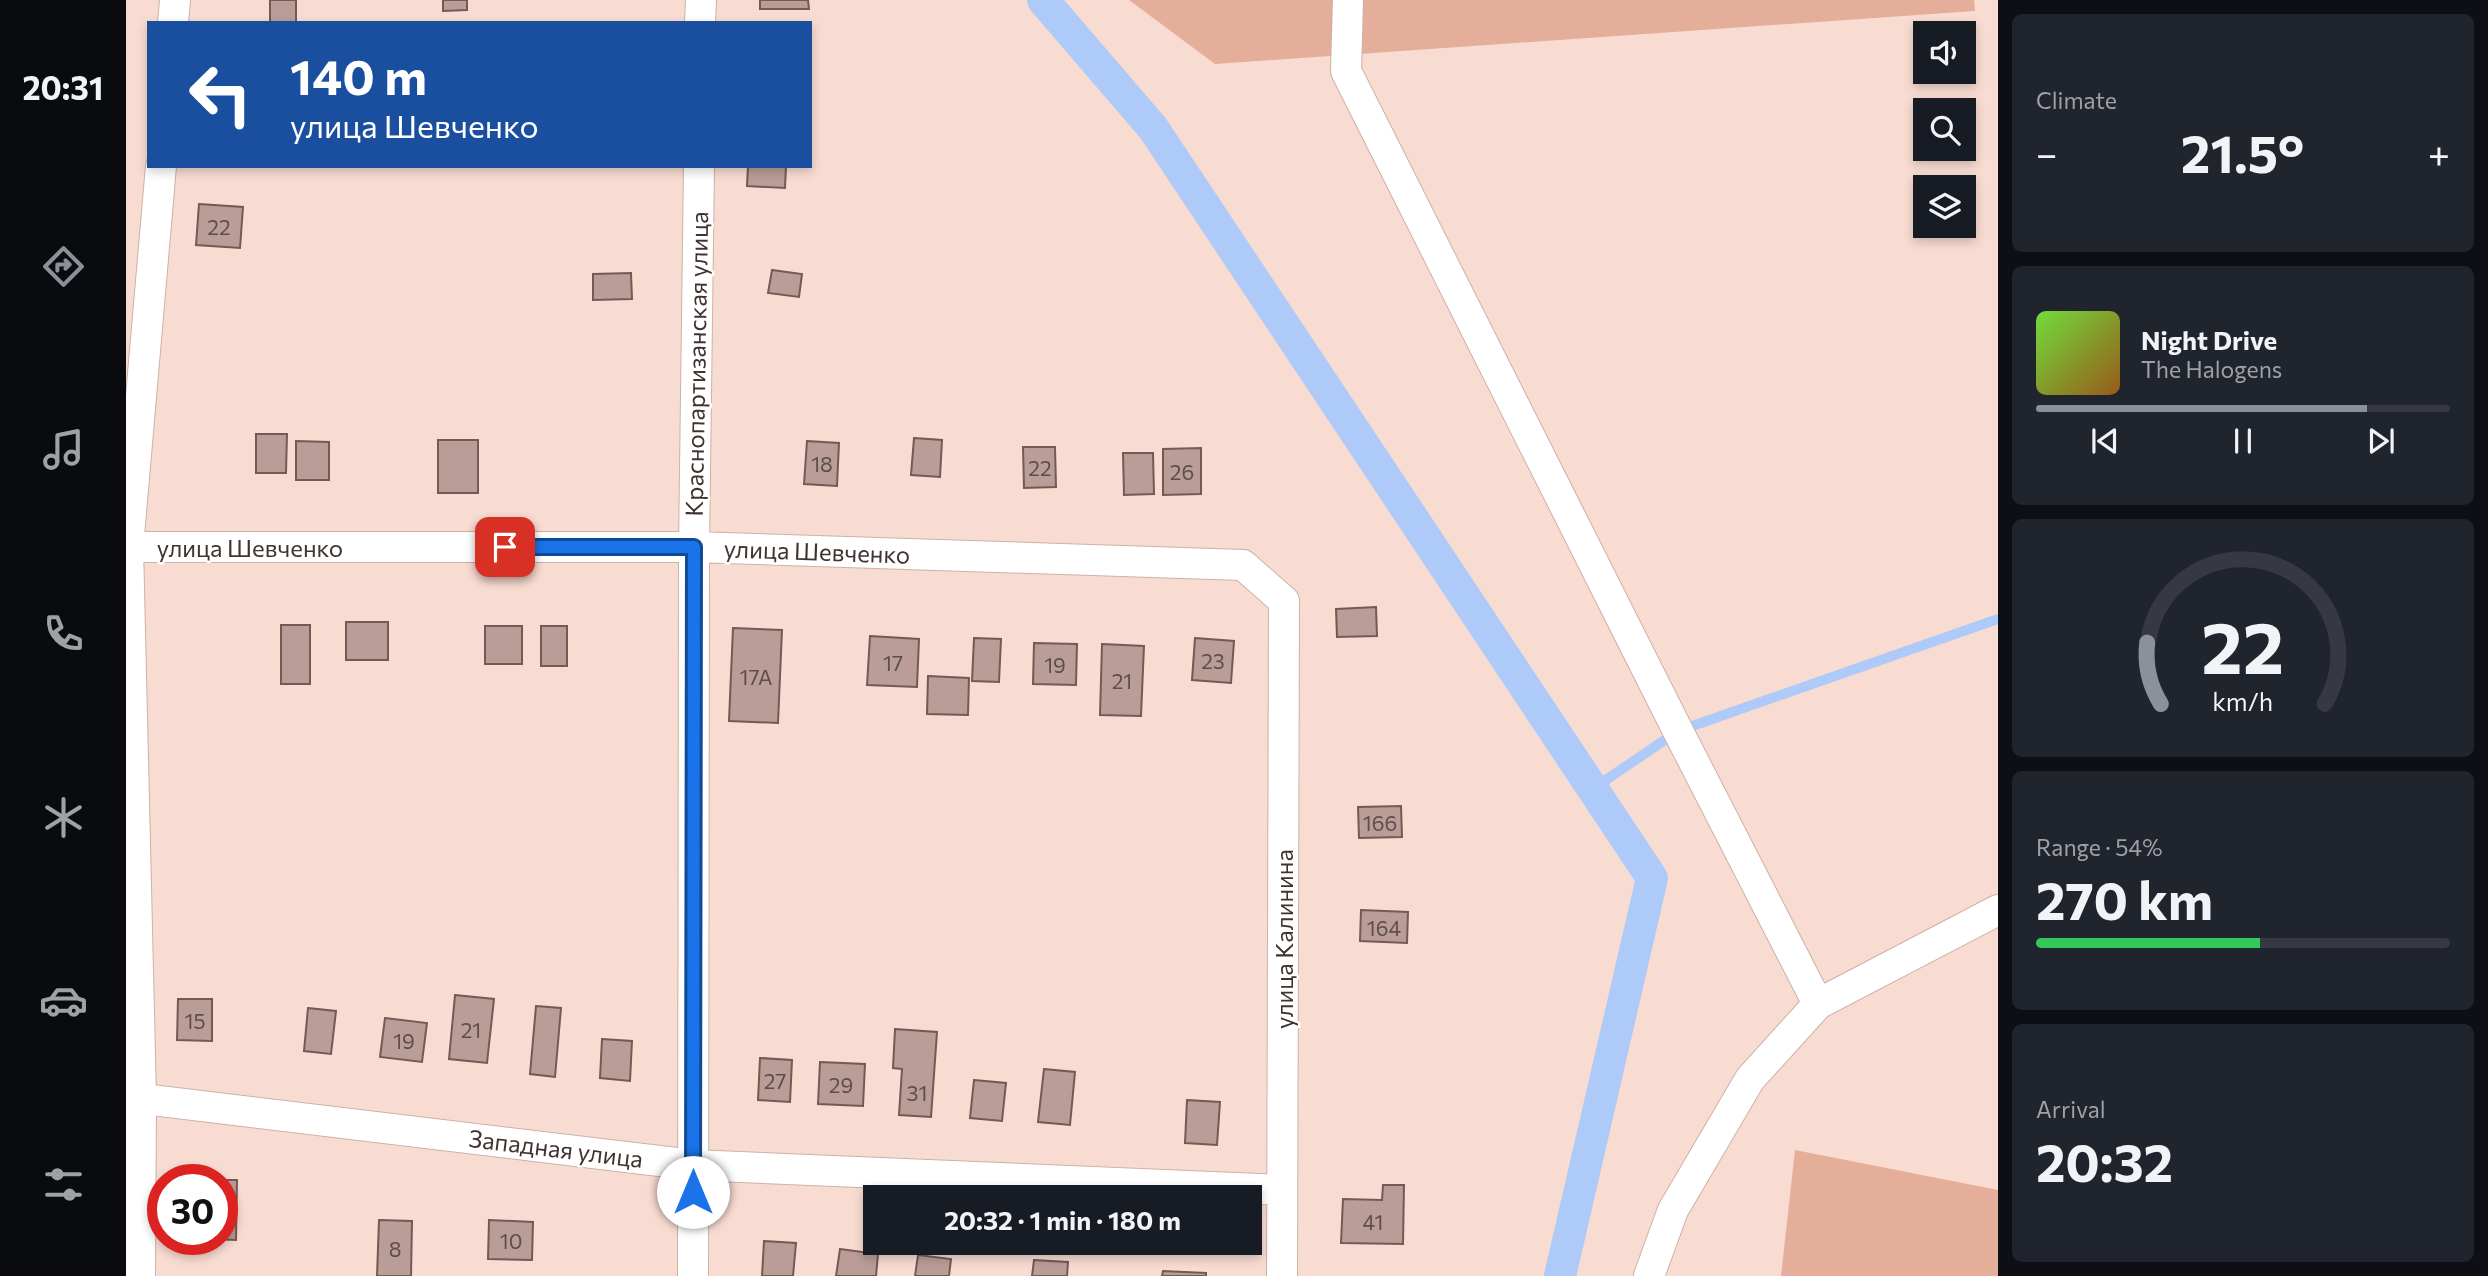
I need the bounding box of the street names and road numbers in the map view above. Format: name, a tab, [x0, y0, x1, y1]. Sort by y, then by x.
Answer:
street label: Краснопартизанская улица	[679, 211, 713, 517]
street label: улица Шевченко	[157, 533, 343, 562]
street label: улица Шевченко	[723, 533, 911, 569]
street label: улица Калинина	[1269, 849, 1298, 1029]
street label: Западная улица	[467, 1123, 645, 1173]

